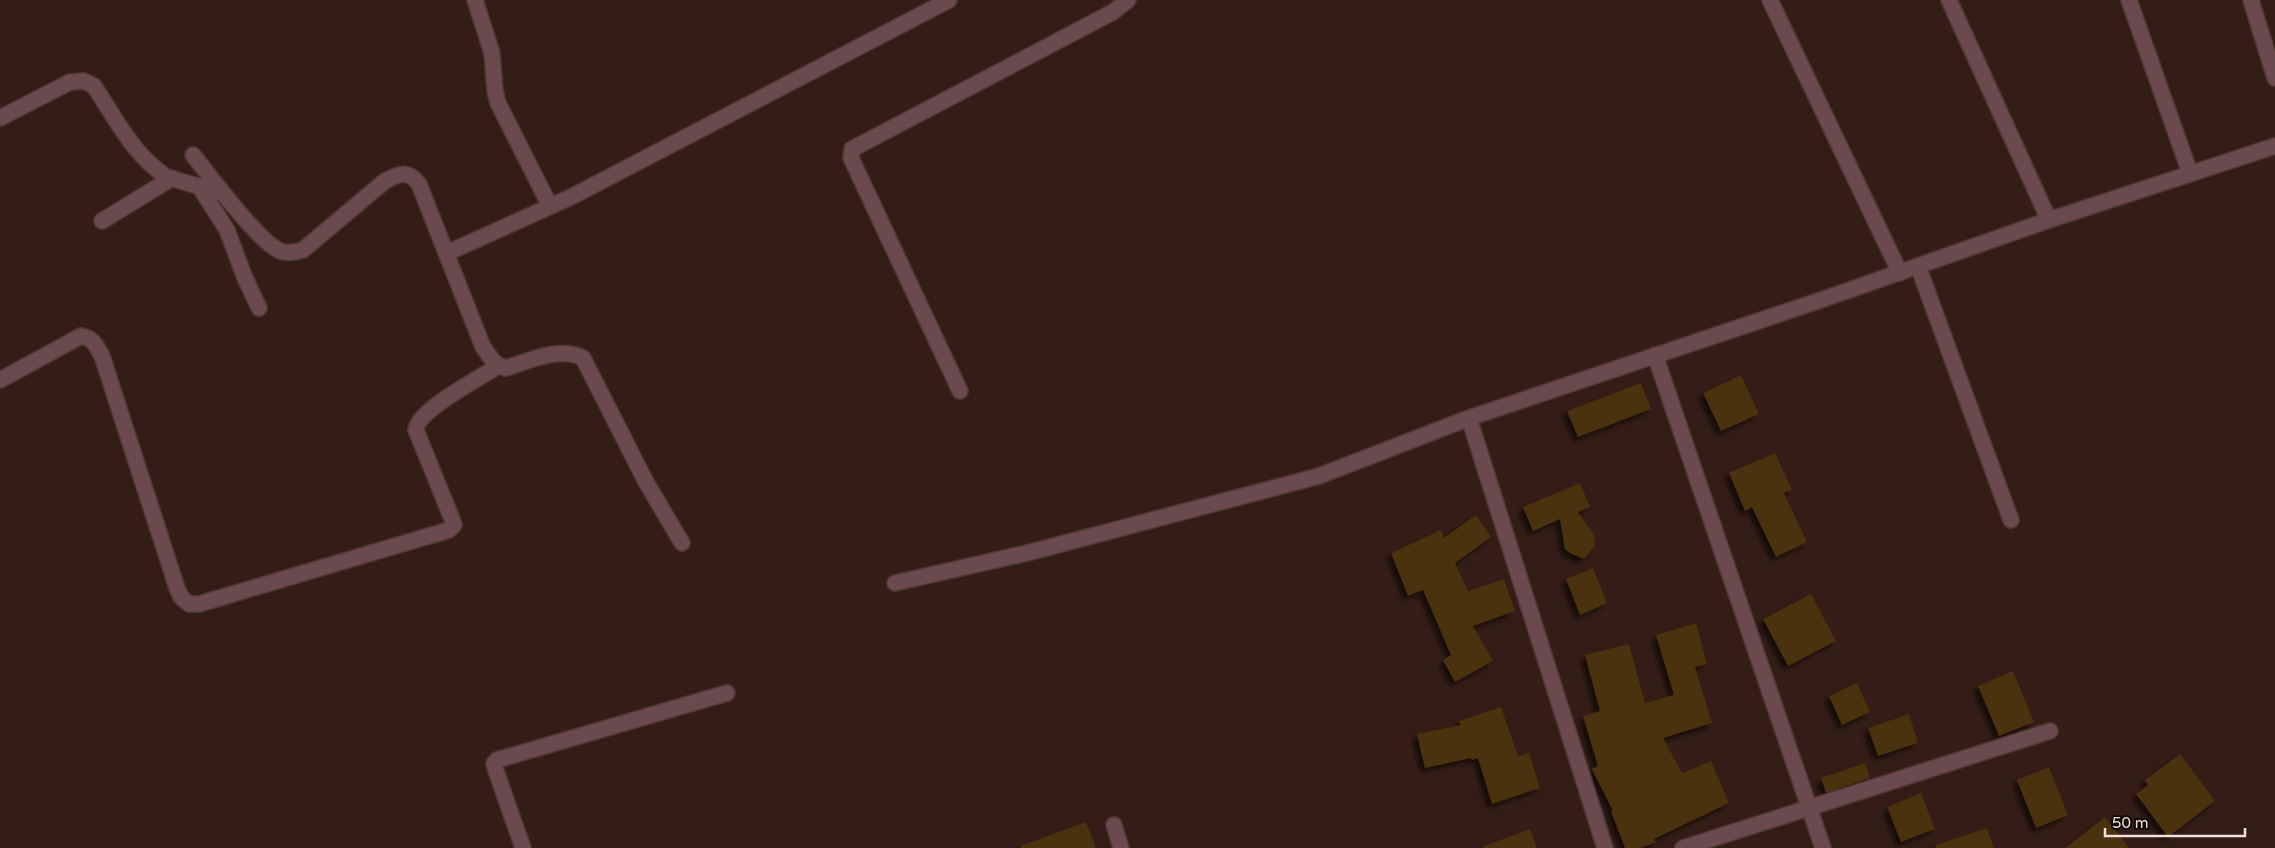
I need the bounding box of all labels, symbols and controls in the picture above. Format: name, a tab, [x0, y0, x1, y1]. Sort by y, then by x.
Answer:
scale bar	[2105, 806, 2245, 838]
text: 50 m	[2112, 814, 2149, 832]

